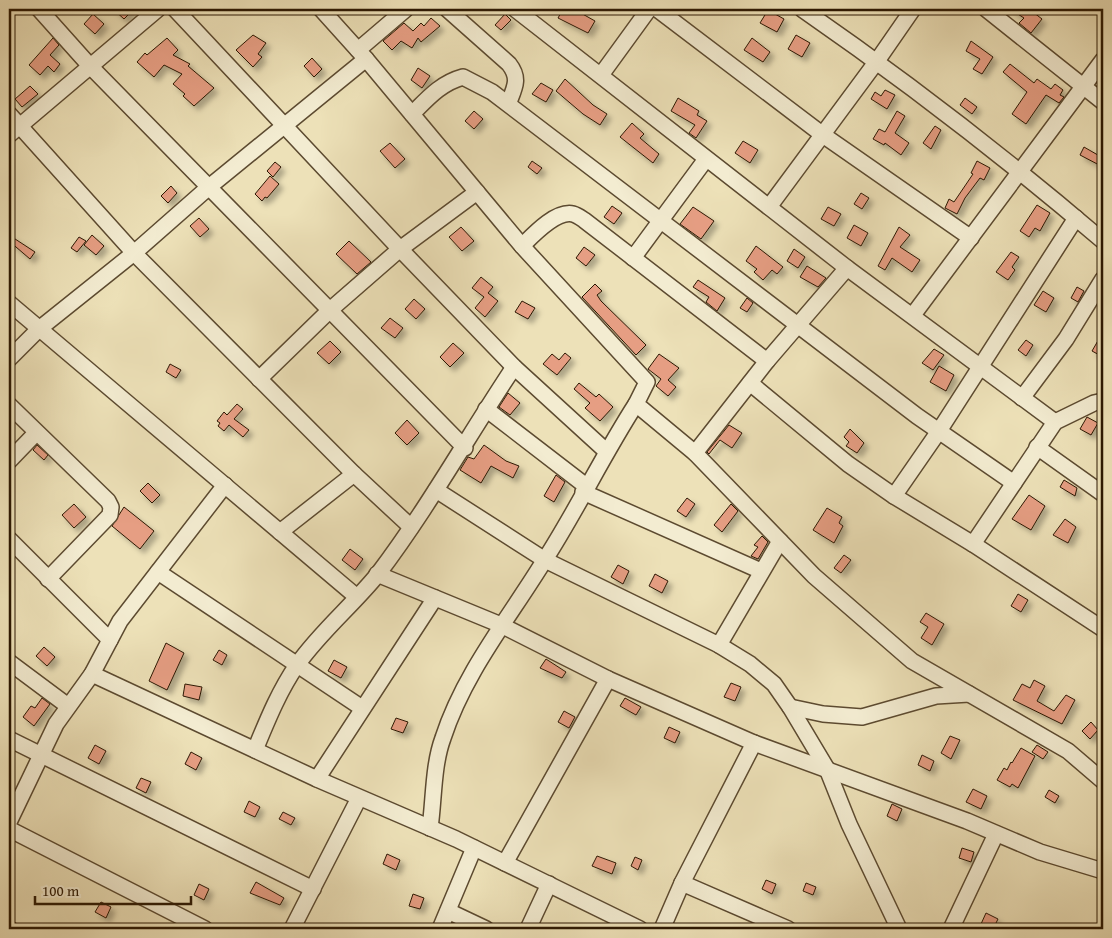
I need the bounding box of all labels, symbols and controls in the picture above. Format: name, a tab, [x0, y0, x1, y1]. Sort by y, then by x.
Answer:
scale bar	[35, 873, 191, 905]
text: 100 m	[42, 880, 80, 901]

